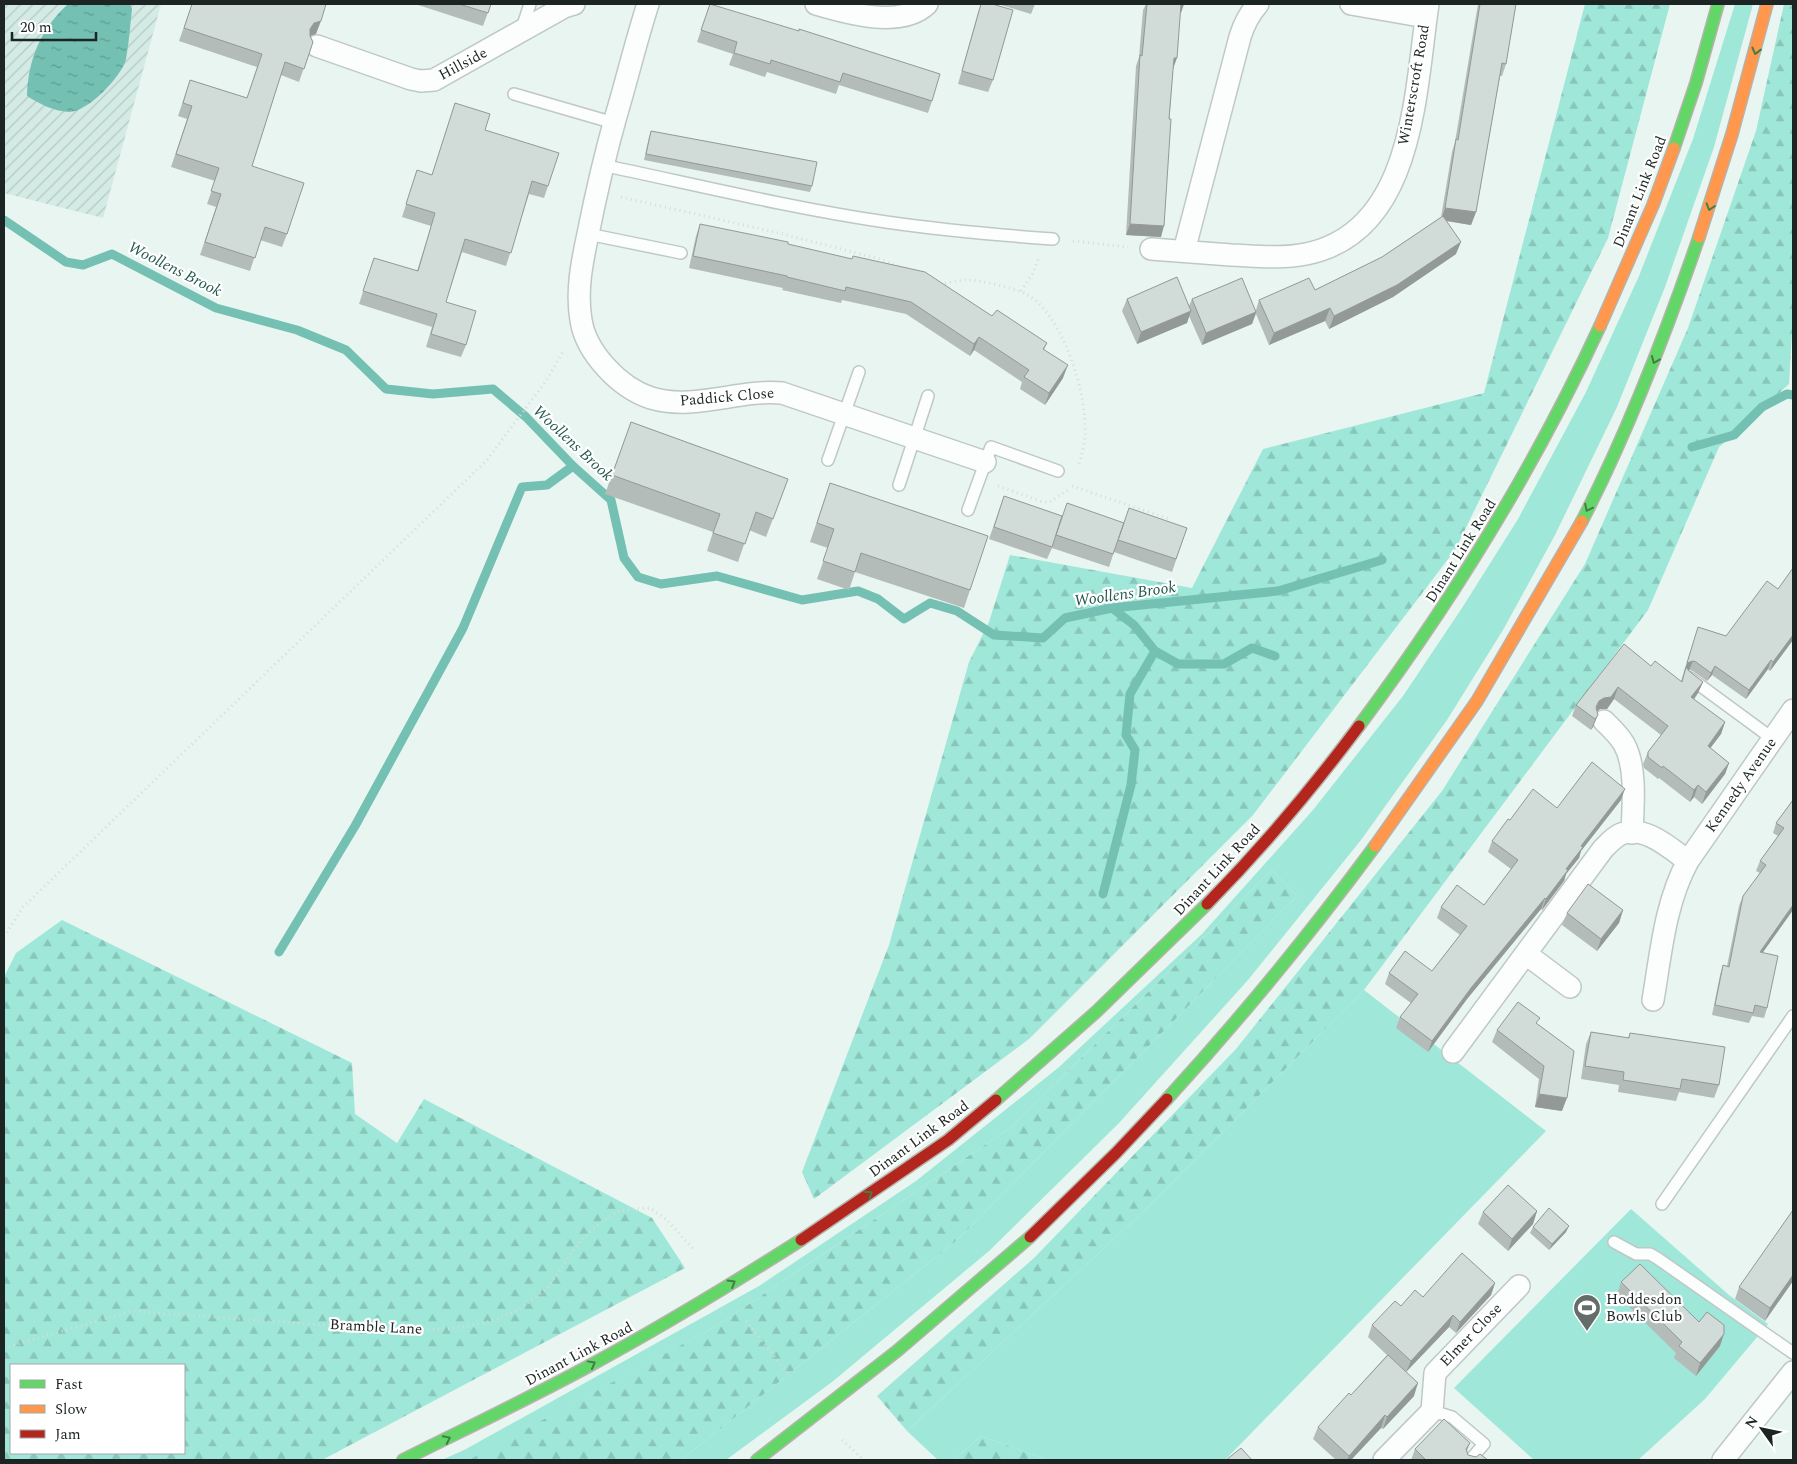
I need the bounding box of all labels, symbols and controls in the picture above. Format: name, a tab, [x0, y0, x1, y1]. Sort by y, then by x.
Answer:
scale bar	[12, 10, 96, 42]
text: 20 m	[20, 16, 52, 39]
street label: Winterscroft Road	[1392, 23, 1436, 147]
street label: Hillside	[434, 42, 492, 86]
one-way arrow	[1751, 47, 1762, 56]
street label: Dinant Link Road	[1607, 133, 1673, 251]
one-way arrow	[1706, 202, 1716, 211]
water label: Woollens Brook	[124, 235, 227, 303]
one-way arrow	[1650, 355, 1661, 364]
street label: Paddick Close	[679, 381, 775, 413]
water label: Woollens Brook	[527, 399, 619, 487]
street label: Dinant Link Road	[1420, 494, 1502, 608]
one-way arrow	[1584, 503, 1594, 512]
water label: Woollens Brook	[1073, 575, 1178, 613]
street label: Kennedy Avenue	[1700, 733, 1782, 837]
street label: Dinant Link Road	[1168, 819, 1266, 921]
street label: Dinant Link Road	[864, 1095, 974, 1183]
one-way arrow	[863, 1191, 872, 1200]
one-way arrow	[727, 1279, 736, 1289]
place label: Hoddesdon Bowls Club	[1606, 1288, 1682, 1328]
sports icon: Hoddesdon Bowls Club	[1572, 1293, 1602, 1332]
street label: Elmer Close	[1435, 1298, 1507, 1372]
street label: Bramble Lane	[329, 1313, 423, 1341]
street label: Dinant Link Road	[521, 1316, 637, 1392]
one-way arrow	[586, 1360, 595, 1370]
legend	[10, 1364, 185, 1454]
text: Fast	[55, 1373, 83, 1396]
text: Slow	[55, 1398, 87, 1421]
north arrow	[1737, 1404, 1787, 1454]
text: N	[1740, 1412, 1763, 1433]
text: Jam	[55, 1423, 81, 1446]
one-way arrow	[442, 1434, 451, 1445]

